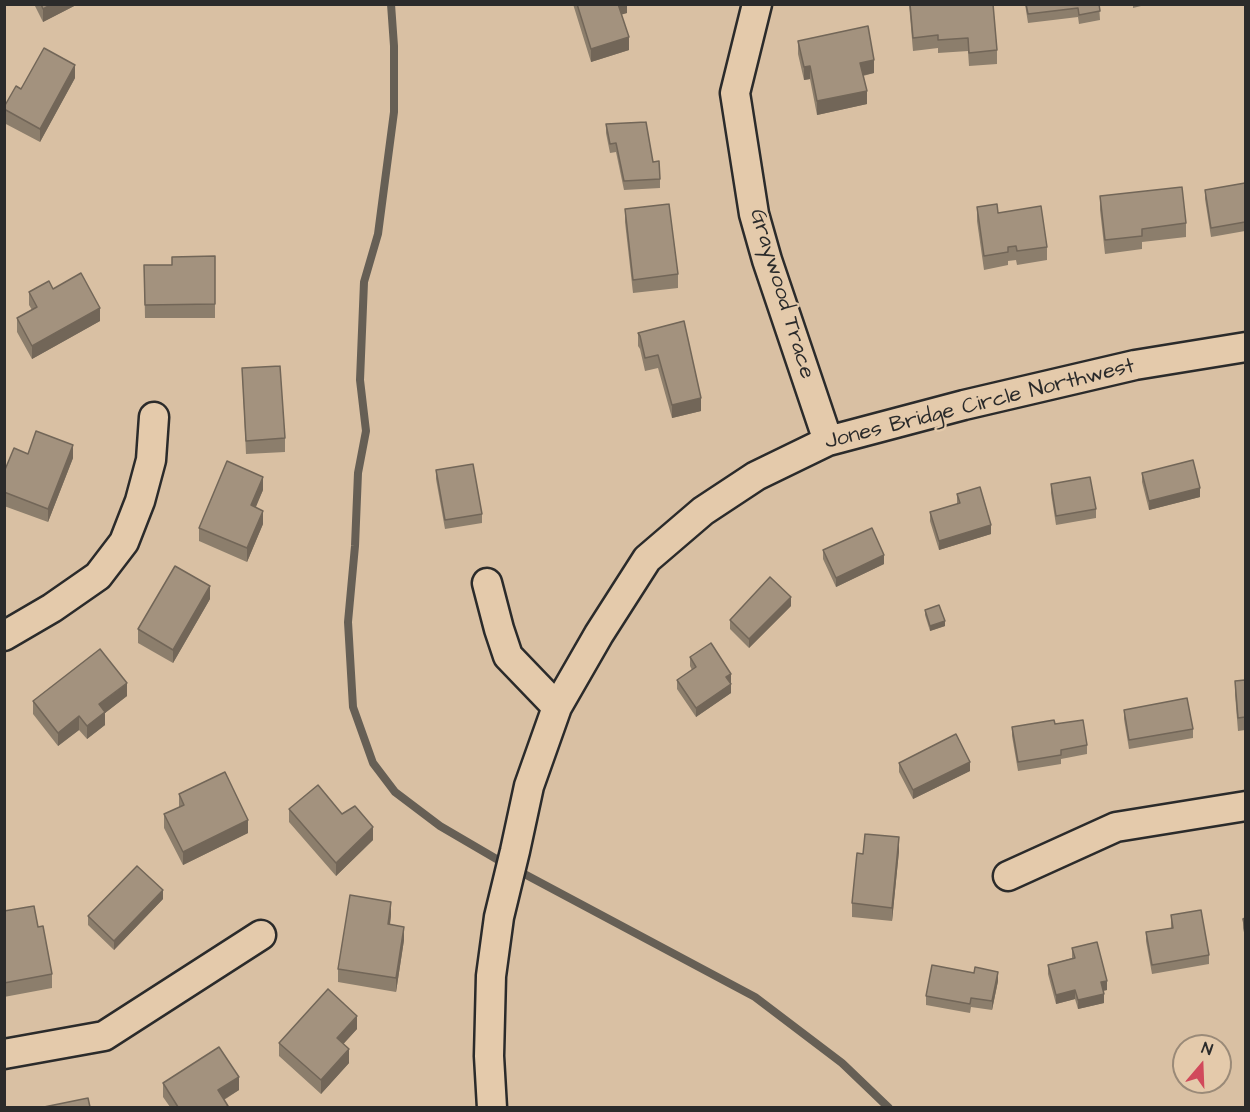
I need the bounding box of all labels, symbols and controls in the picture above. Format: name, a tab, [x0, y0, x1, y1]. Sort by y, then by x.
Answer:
street label: Graywood Trace	[743, 206, 819, 382]
street label: Jones Bridge Circle Northwest	[822, 354, 1138, 456]
north arrow	[1172, 1034, 1232, 1094]
text: N	[1199, 1037, 1216, 1061]

